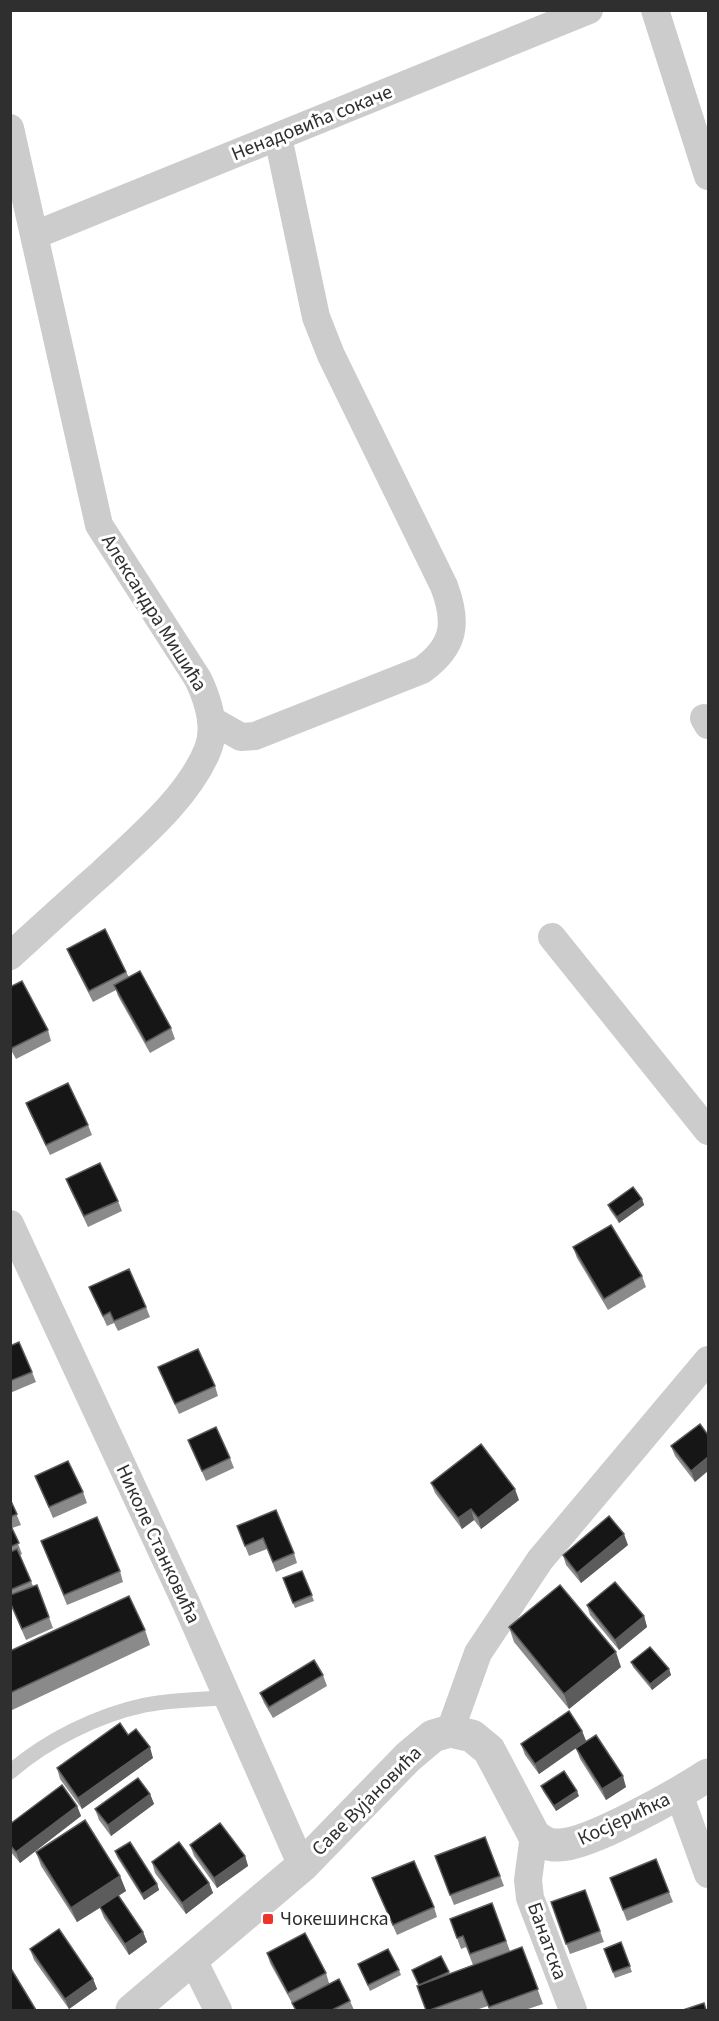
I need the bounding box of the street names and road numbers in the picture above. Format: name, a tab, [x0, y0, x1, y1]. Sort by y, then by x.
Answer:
street label: Ненадовића сокаче	[227, 78, 397, 168]
street label: Александра Мишића	[94, 529, 214, 697]
street label: Николе Станковића	[109, 1460, 207, 1628]
street label: Саве Вујановића	[306, 1740, 428, 1862]
street label: Косјерићка	[573, 1785, 675, 1853]
street label: Банатска	[520, 1898, 574, 1984]

